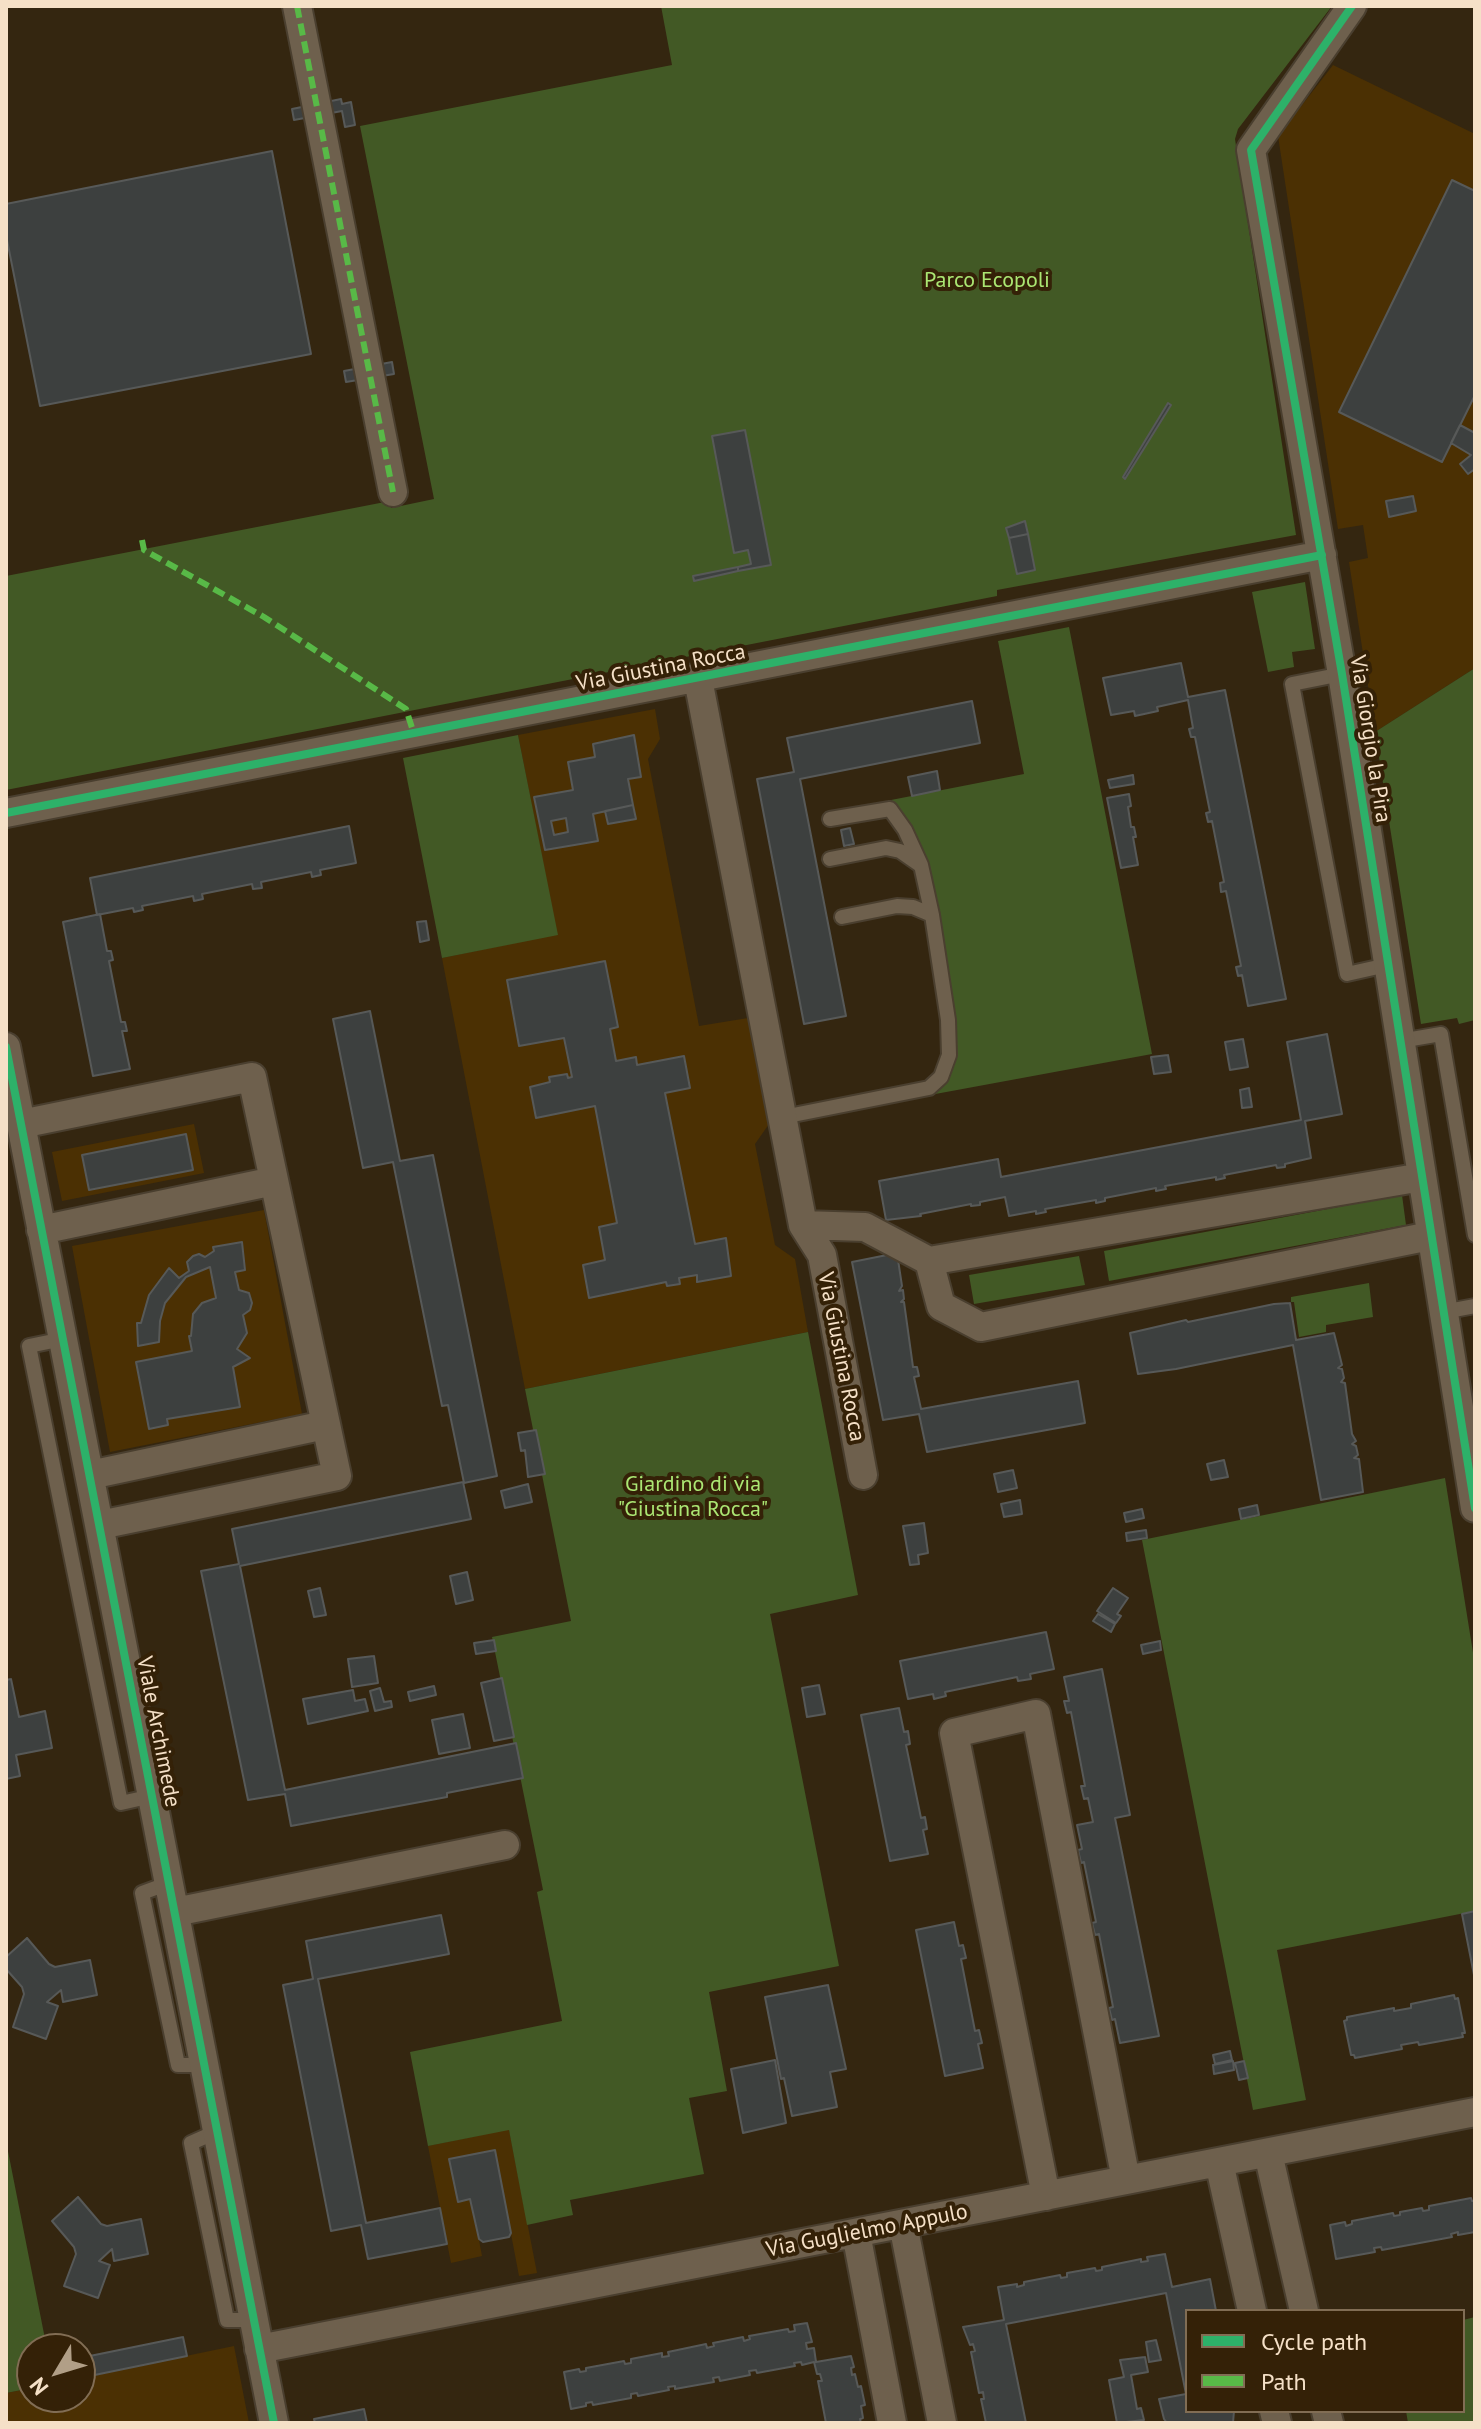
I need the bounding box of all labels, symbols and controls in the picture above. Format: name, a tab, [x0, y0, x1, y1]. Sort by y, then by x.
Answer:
park label: Parco Ecopoli	[924, 268, 1050, 294]
street label: Via Giustina Rocca	[574, 639, 748, 697]
street label: Via Giorgio la Pira	[1344, 653, 1396, 825]
street label: Via Giustina Rocca	[812, 1270, 870, 1444]
park label: Giardino di via "Giustina Rocca"	[618, 1472, 768, 1524]
street label: Viale Archimede	[130, 1654, 186, 1810]
street label: Via Guglielmo Appulo	[764, 2199, 970, 2263]
legend	[1185, 2309, 1465, 2413]
text: Cycle path	[1261, 2326, 1367, 2357]
north arrow	[16, 2333, 96, 2413]
text: Path	[1261, 2366, 1307, 2397]
text: N	[23, 2372, 54, 2401]

